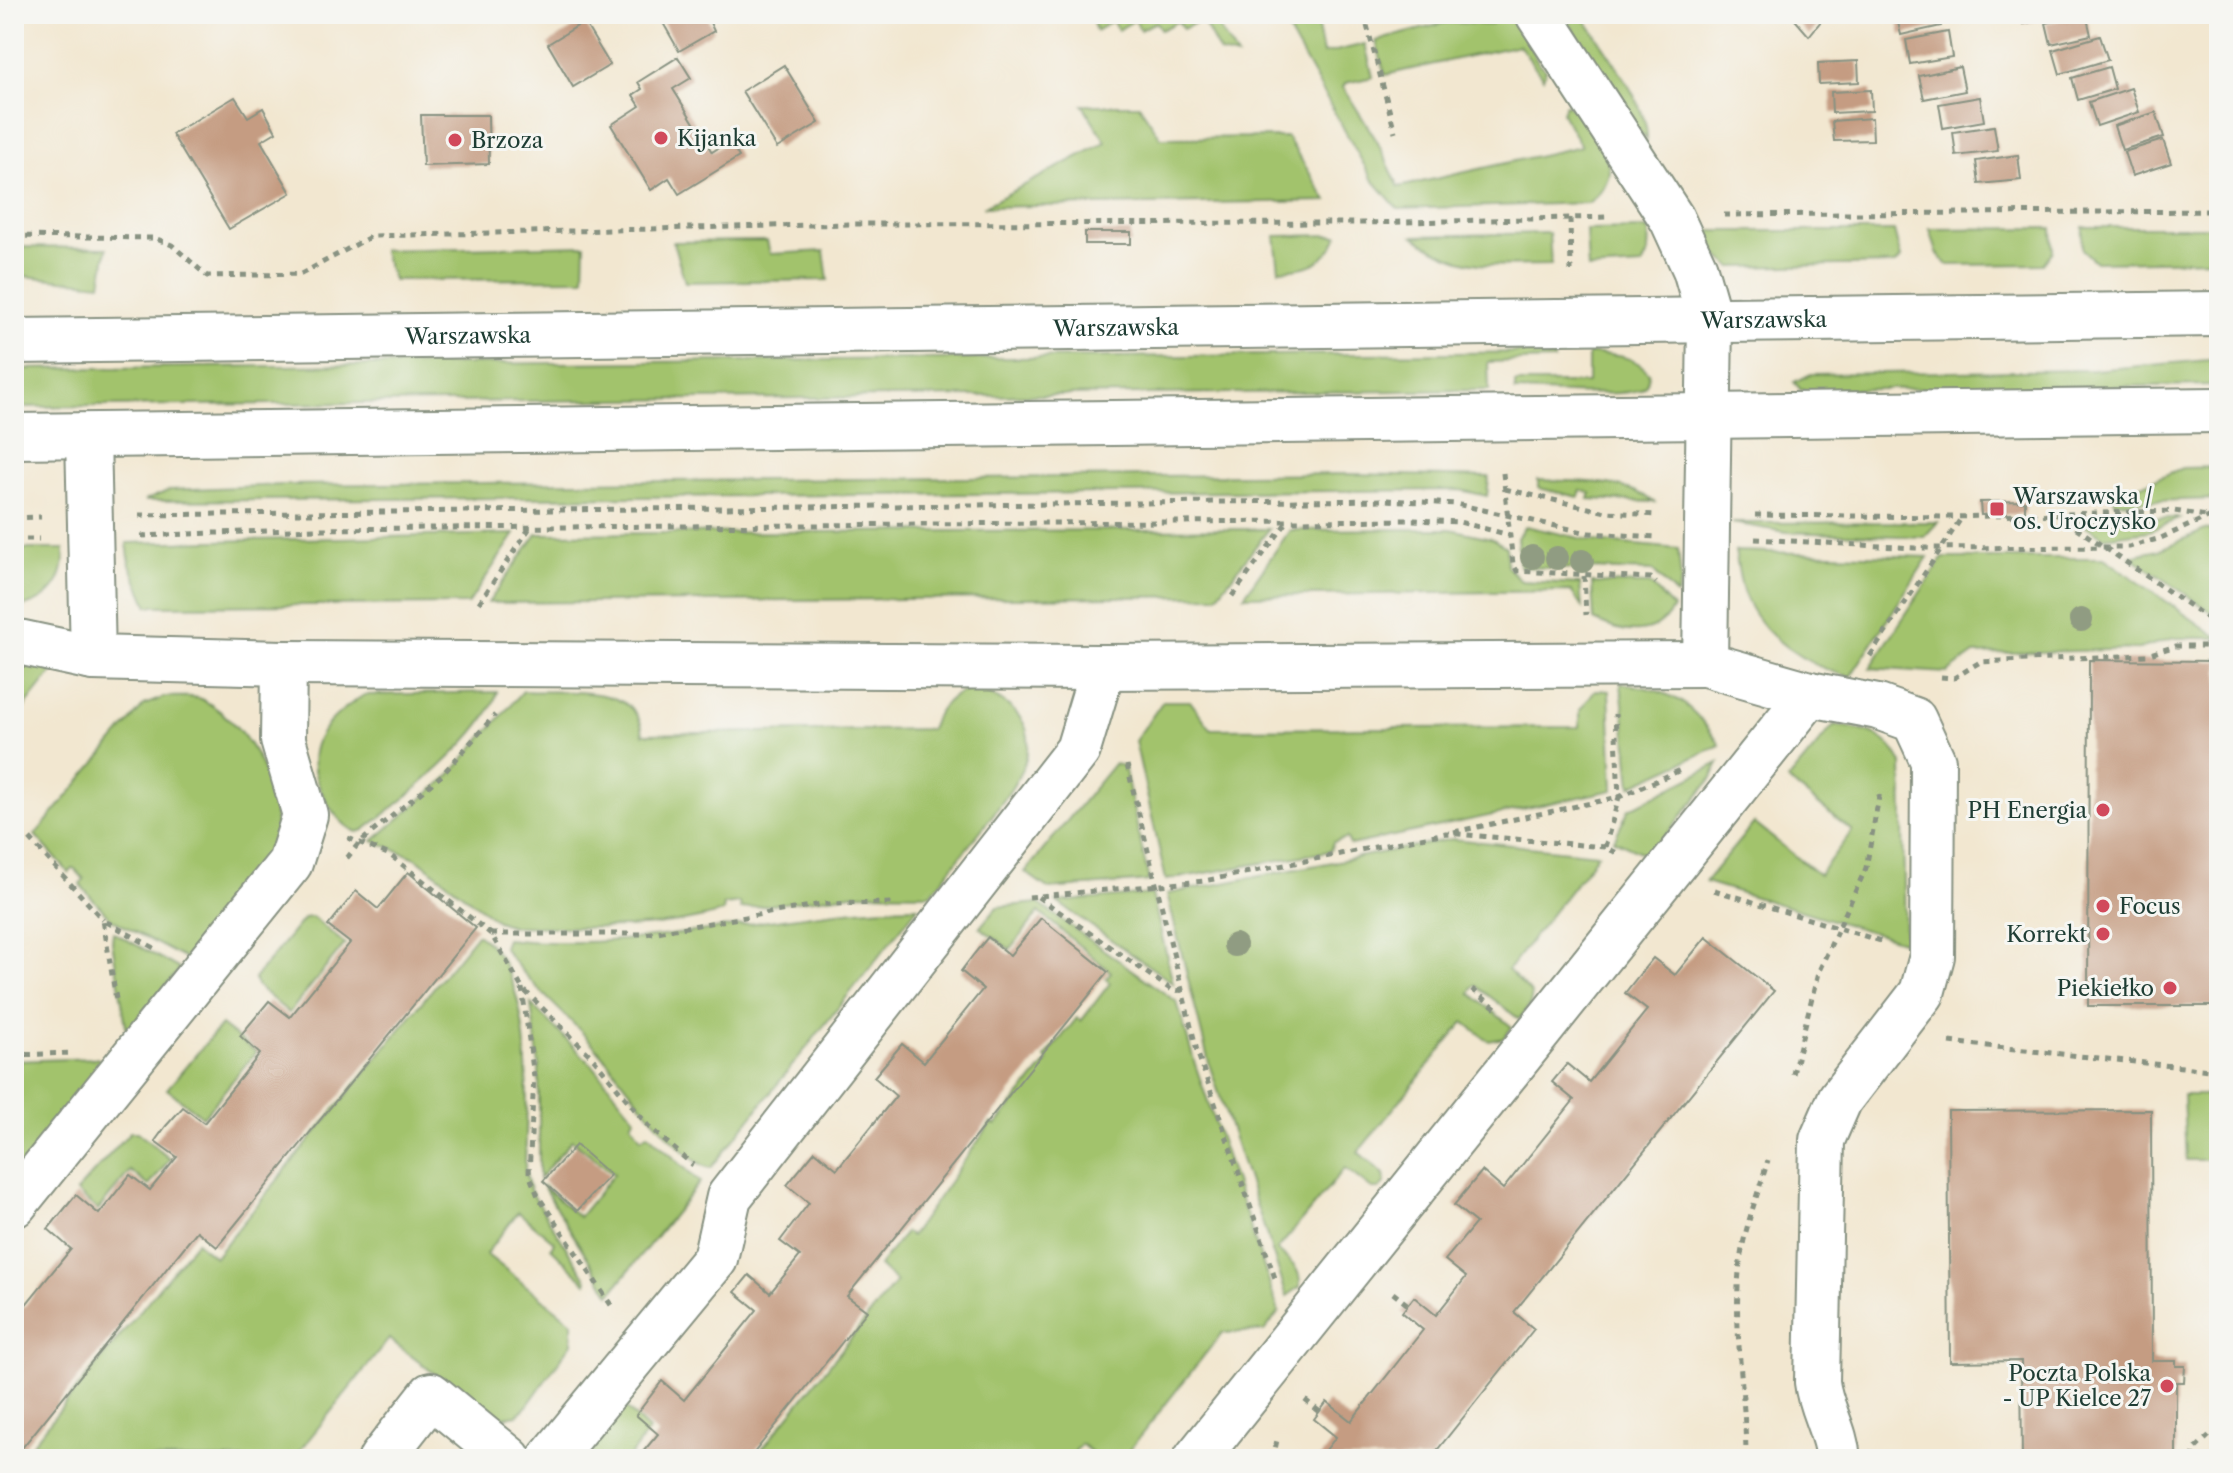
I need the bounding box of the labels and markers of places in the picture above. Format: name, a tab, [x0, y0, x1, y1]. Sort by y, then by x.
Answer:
place label: Kijanka	[677, 125, 757, 152]
place label: Brzoza	[471, 127, 544, 154]
marker: Kijanka	[652, 129, 670, 147]
marker: Brzoza	[446, 131, 464, 149]
place label: Warszawska / os. Uroczysko	[2012, 483, 2156, 535]
marker: Warszawska / os. Uroczysko	[1988, 500, 2006, 518]
place label: PH Energia	[1968, 797, 2087, 824]
marker: PH Energia	[2094, 801, 2112, 819]
place label: Focus	[2119, 893, 2181, 920]
marker: Focus	[2094, 897, 2112, 915]
place label: Korrekt	[2006, 921, 2087, 948]
marker: Korrekt	[2094, 925, 2112, 943]
place label: Piekiełko	[2057, 975, 2154, 1002]
marker: Piekiełko	[2161, 979, 2179, 997]
place label: Poczta Polska - UP Kielce 27	[2002, 1360, 2151, 1412]
marker: Poczta Polska - UP Kielce 27	[2158, 1377, 2176, 1395]

